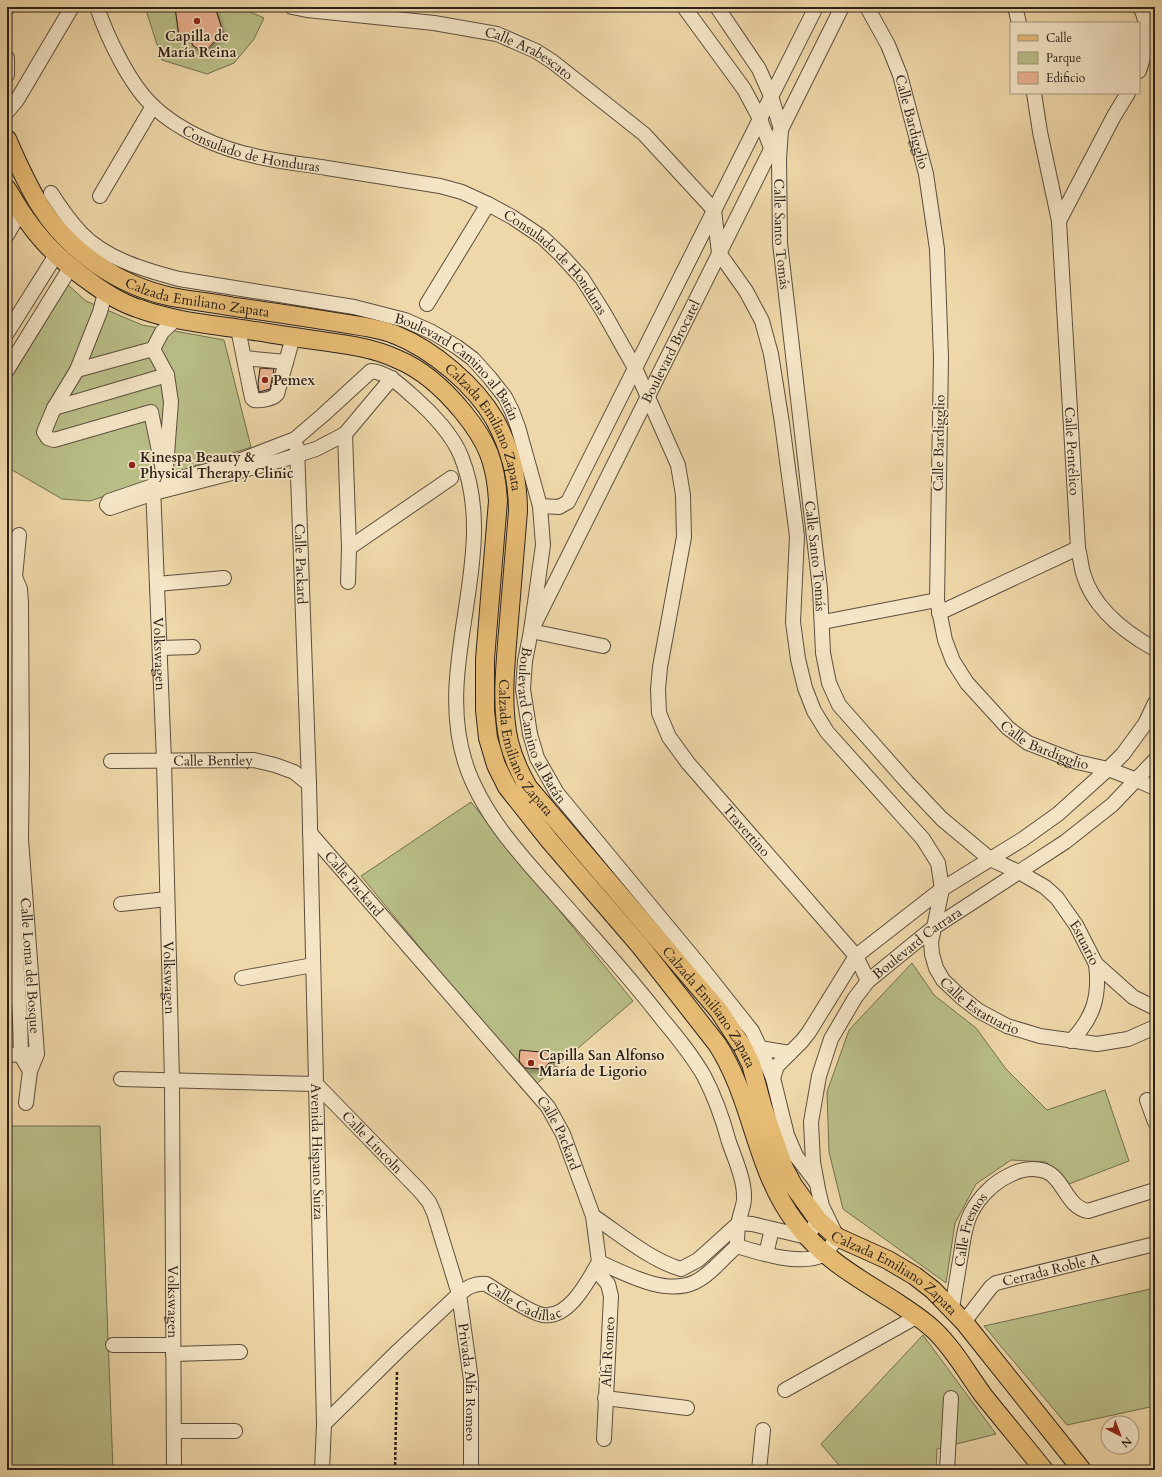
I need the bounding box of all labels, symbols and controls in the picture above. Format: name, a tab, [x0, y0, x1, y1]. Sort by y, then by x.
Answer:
marker: Capilla de María Reina	[192, 16, 202, 26]
legend	[1010, 22, 1140, 94]
street label: Calle Arabescato	[484, 23, 578, 84]
place label: Capilla de María Reina	[158, 27, 237, 62]
text: Calle	[1046, 30, 1072, 46]
text: Parque	[1046, 50, 1081, 66]
text: Edificio	[1046, 70, 1086, 86]
street label: Calle Bardigglio	[891, 72, 934, 171]
street label: Consulado de Honduras	[179, 120, 322, 176]
street label: Calle Santo Tomás	[770, 178, 795, 291]
street label: Consulado de Honduras	[500, 205, 612, 318]
street label: Calzada Emiliano Zapata	[122, 273, 271, 321]
street label: Boulevard Brocatel	[637, 296, 704, 406]
street label: Boulevard Camino al Batán	[393, 308, 524, 423]
street label: Calzada Emiliano Zapata	[441, 359, 526, 492]
place label: Pemex	[273, 371, 315, 390]
marker: Pemex	[260, 375, 270, 385]
street label: Calle Bardigglio	[929, 394, 949, 492]
street label: Calle Pentélico	[1060, 406, 1084, 496]
place label: Kinespa Beauty & Physical Therapy Clinic	[140, 448, 294, 483]
marker: Kinespa Beauty & Physical Therapy Clinic	[127, 460, 137, 470]
street label: Calle Santo Tomás	[800, 500, 831, 612]
street label: Calle Packard	[290, 523, 312, 605]
street label: Volkswagen	[149, 617, 171, 691]
street label: Boulevard Camino al Batán	[513, 645, 571, 807]
street label: Calzada Emiliano Zapata	[495, 679, 558, 820]
street label: Calle Bardigglio	[996, 716, 1091, 774]
street label: Calle Bentley	[173, 751, 253, 770]
street label: Travertino	[719, 800, 775, 861]
street label: Calle Packard	[320, 847, 388, 921]
street label: Calle Loma del Bosque	[16, 897, 45, 1034]
street label: Boulevard Carrara	[868, 902, 965, 983]
street label: Estuario	[1066, 916, 1105, 969]
street label: Volkswagen	[159, 941, 180, 1015]
street label: Calzada Emiliano Zapata	[658, 942, 761, 1071]
street label: Calle Estatuario	[936, 972, 1022, 1039]
place label: Capilla San Alfonso María de Ligorio	[539, 1046, 665, 1081]
marker: Capilla San Alfonso María de Ligorio	[526, 1058, 536, 1068]
street label: Avenida Hispano Suiza	[307, 1083, 329, 1220]
street label: Calle Packard	[533, 1091, 585, 1173]
street label: Calle Lincoln	[338, 1107, 407, 1177]
street label: Calle Fresnos	[950, 1188, 992, 1268]
street label: Calzada Emiliano Zapata	[827, 1226, 962, 1319]
street label: Cerrada Roble A	[1000, 1249, 1101, 1291]
street label: Volkswagen	[163, 1265, 183, 1338]
street label: Calle Cadillac	[483, 1277, 565, 1325]
street label: Alfa Romeo	[597, 1316, 619, 1388]
street label: Privada Alfa Romeo	[454, 1322, 481, 1441]
north arrow	[1100, 1415, 1140, 1455]
text: N	[1117, 1433, 1135, 1451]

